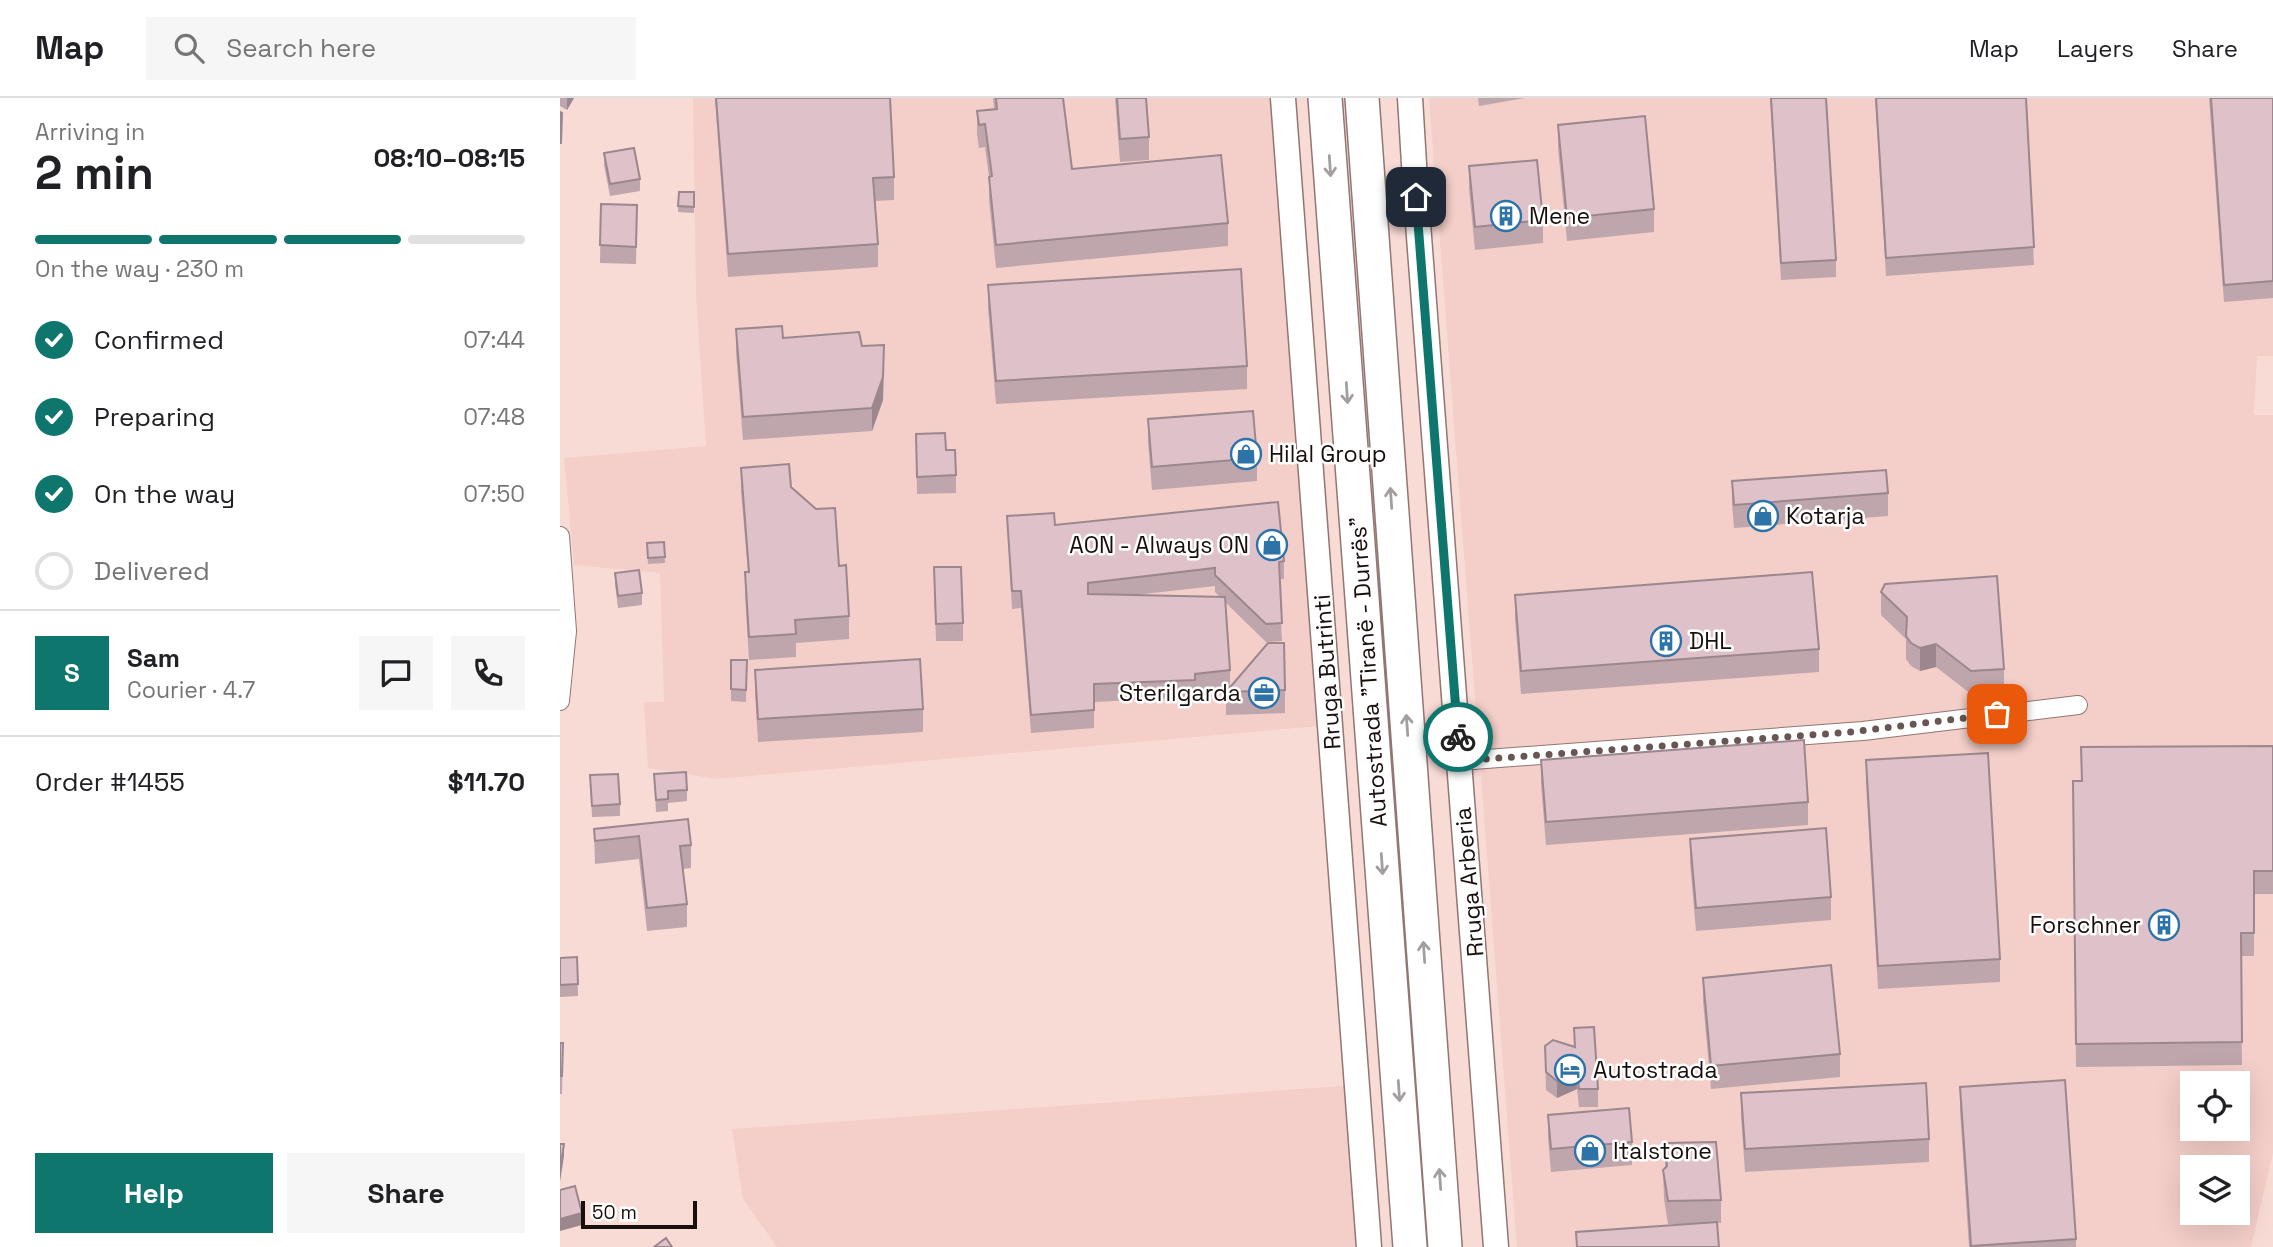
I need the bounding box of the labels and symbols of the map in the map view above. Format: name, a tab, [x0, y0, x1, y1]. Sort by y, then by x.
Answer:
one-way arrow	[1324, 154, 1337, 177]
pin	[1386, 167, 1446, 227]
building icon: Mene	[1489, 199, 1523, 233]
place label: Mene	[1529, 201, 1590, 231]
one-way arrow	[1341, 381, 1354, 404]
shop icon: Hilal Group	[1229, 437, 1263, 471]
place label: Hilal Group	[1269, 439, 1387, 469]
one-way arrow	[1384, 487, 1397, 510]
shop icon: Kotarja	[1746, 499, 1780, 533]
place label: Kotarja	[1786, 501, 1865, 531]
street label: Autostrada "Tiranë - Durrës"	[1342, 516, 1394, 828]
shop icon: AON - Always ON	[1255, 528, 1289, 562]
place label: AON - Always ON	[1069, 530, 1249, 560]
street label: Rruga Butrinti	[1307, 593, 1347, 751]
building icon: DHL	[1649, 624, 1683, 658]
place label: DHL	[1689, 626, 1732, 656]
office icon: Sterilgarda	[1247, 676, 1281, 710]
place label: Sterilgarda	[1119, 678, 1241, 708]
pin	[1967, 684, 2027, 744]
courier	[1423, 702, 1493, 772]
one-way arrow	[1401, 714, 1414, 737]
street label: Rruga Arberia	[1448, 806, 1490, 958]
one-way arrow	[1376, 852, 1389, 875]
building icon: Forschner	[2147, 908, 2181, 942]
place label: Forschner	[2030, 910, 2141, 940]
one-way arrow	[1417, 941, 1430, 964]
hotel icon: Autostrada	[1553, 1053, 1587, 1087]
place label: Autostrada	[1593, 1055, 1718, 1085]
one-way arrow	[1392, 1079, 1405, 1102]
shop icon: Italstone	[1573, 1134, 1607, 1168]
place label: Italstone	[1613, 1136, 1712, 1166]
one-way arrow	[1433, 1168, 1446, 1191]
scale bar	[581, 1198, 696, 1230]

